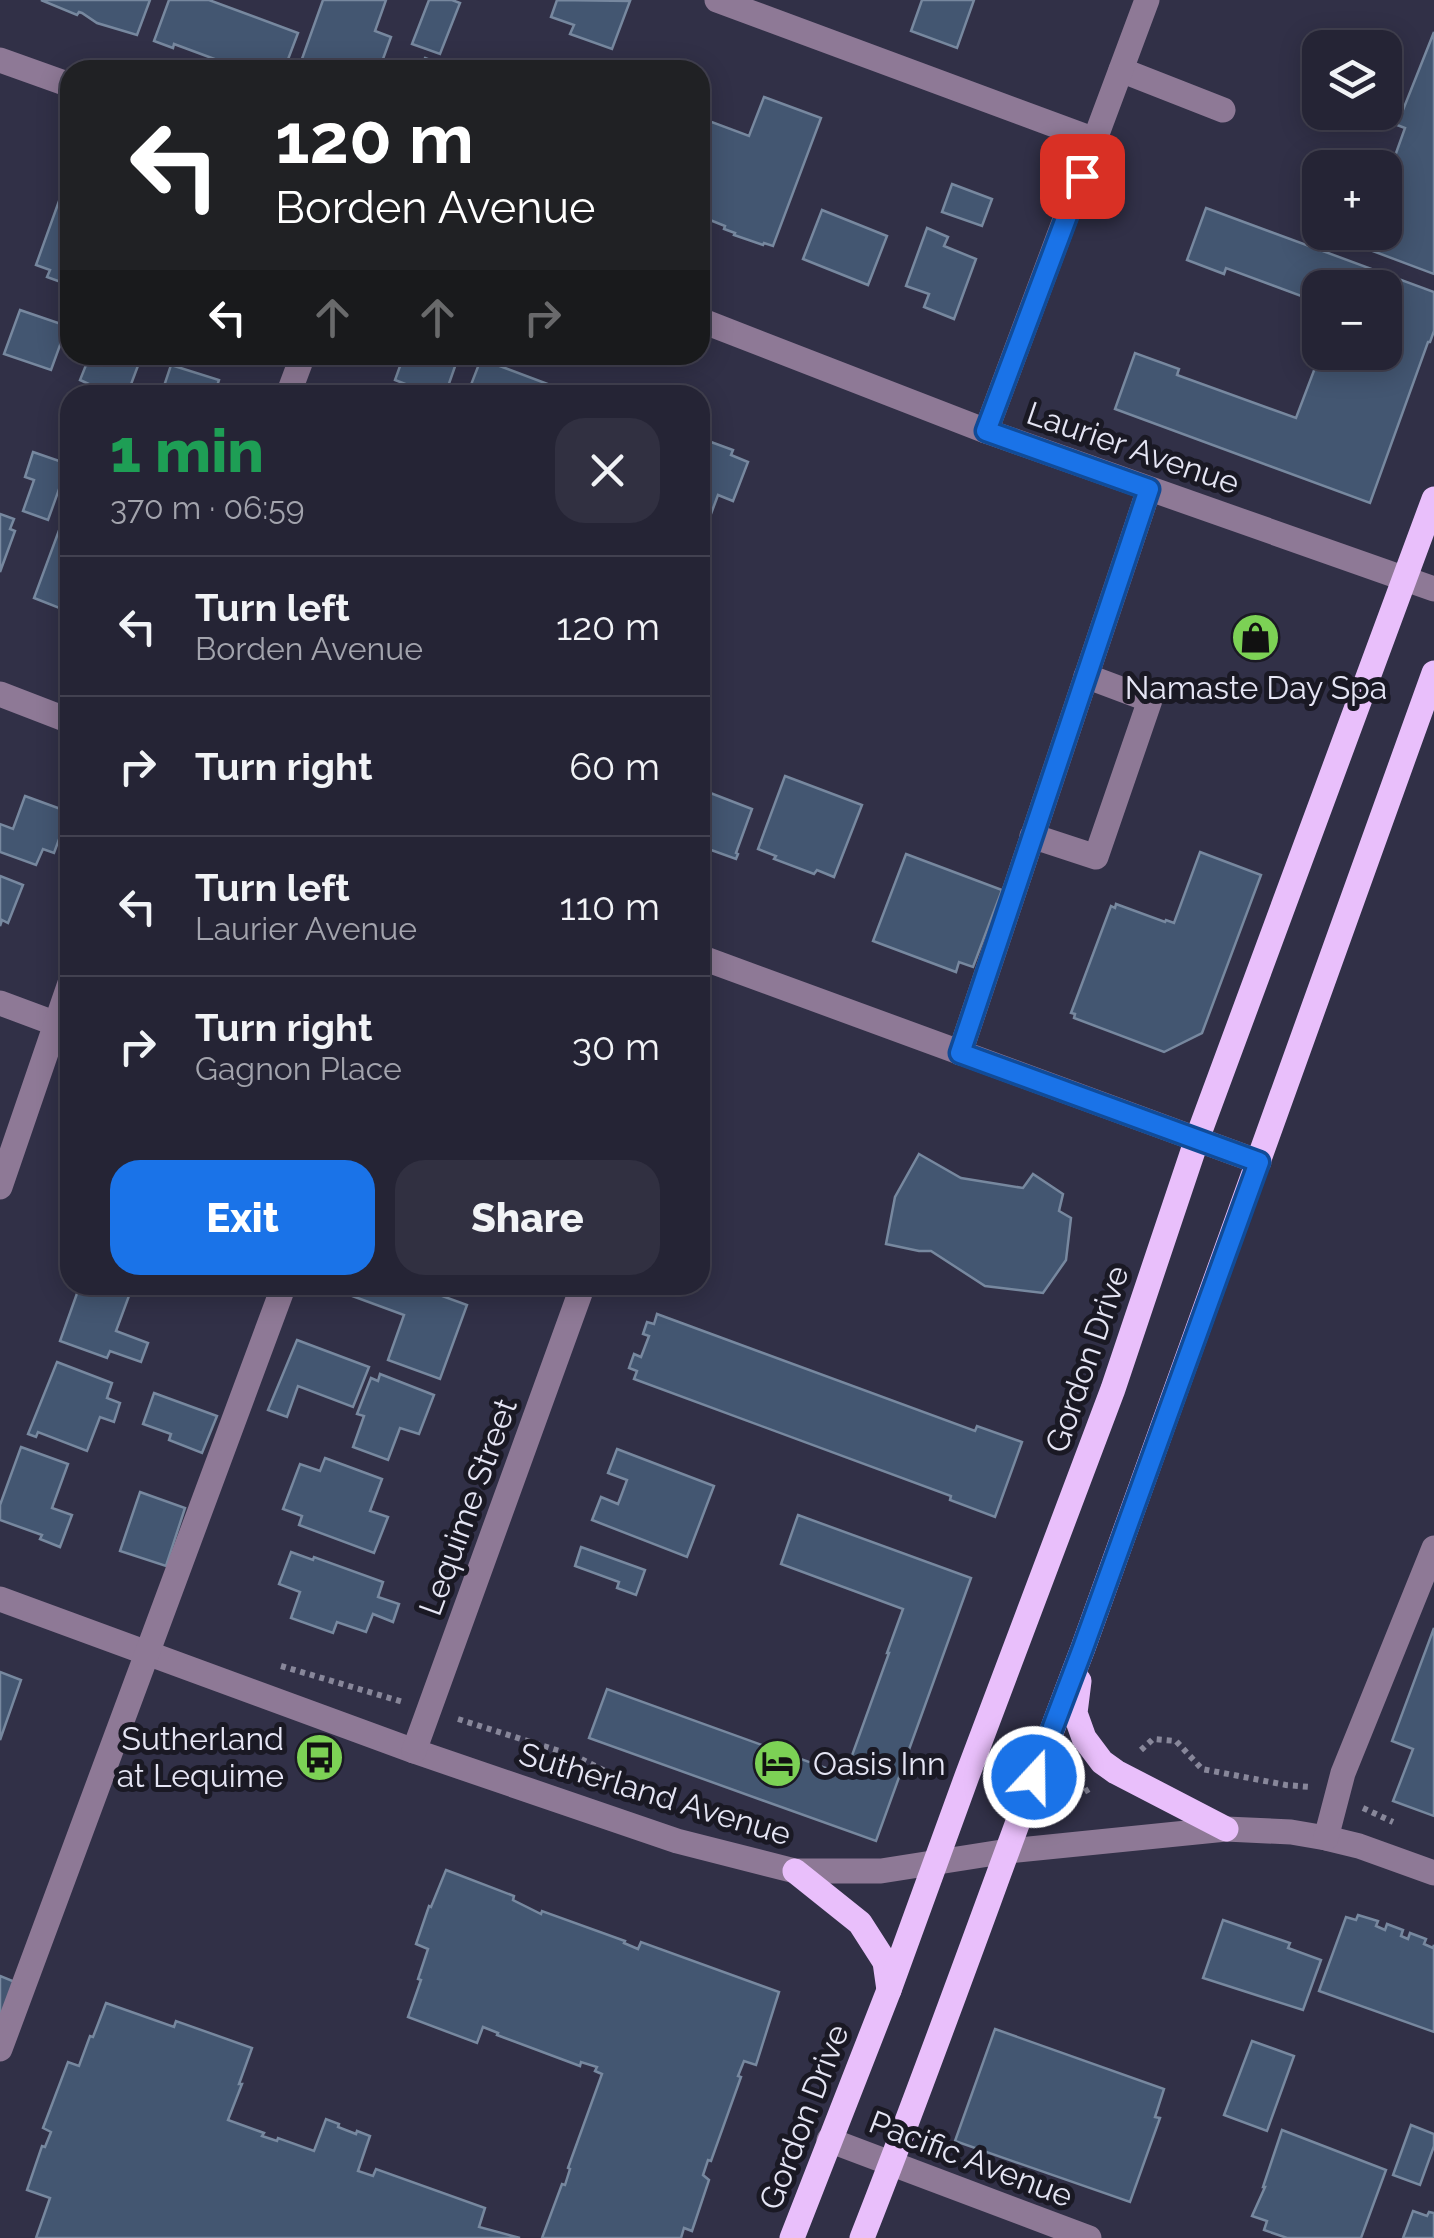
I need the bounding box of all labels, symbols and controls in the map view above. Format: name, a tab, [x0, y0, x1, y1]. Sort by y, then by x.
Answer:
map controls	[1302, 30, 1402, 370]
button: layers	[1302, 30, 1402, 130]
text: 120 m	[275, 97, 474, 179]
icon: left	[110, 100, 240, 230]
pin	[1040, 134, 1125, 219]
icon: arrive	[1055, 149, 1110, 204]
button: +	[1302, 150, 1402, 250]
text: Borden Avenue	[275, 181, 596, 234]
button: −	[1302, 270, 1402, 370]
icon: left	[200, 290, 255, 345]
icon: ahead	[305, 290, 360, 345]
icon: ahead	[410, 290, 465, 345]
icon: right	[515, 290, 570, 345]
street label: Laurier Avenue	[1022, 394, 1244, 501]
text: 1 min	[110, 416, 264, 486]
button: close	[555, 418, 660, 523]
text: 370 m · 06:59	[110, 489, 305, 526]
text: Turn left	[195, 585, 350, 630]
icon: left	[110, 599, 165, 654]
text: 120 m	[556, 604, 660, 649]
shop icon: Namaste Day Spa	[1230, 612, 1282, 664]
text: Borden Avenue	[195, 630, 423, 667]
place label: Namaste Day Spa	[1125, 669, 1387, 706]
icon: right	[110, 739, 165, 794]
text: Turn right	[195, 744, 372, 789]
text: 60 m	[569, 744, 660, 789]
text: Turn left	[195, 865, 350, 910]
icon: left	[110, 879, 165, 934]
text: 110 m	[560, 884, 660, 929]
text: Laurier Avenue	[195, 910, 417, 947]
text: Turn right	[195, 1005, 372, 1050]
icon: right	[110, 1019, 165, 1074]
text: 30 m	[572, 1024, 660, 1069]
text: Gagnon Place	[195, 1050, 402, 1087]
button: Exit	[110, 1160, 375, 1275]
button: Share	[395, 1160, 660, 1275]
street label: Gordon Drive	[1037, 1261, 1136, 1457]
street label: Lequime Street	[411, 1393, 524, 1620]
place label: Sutherland at Lequime	[117, 1720, 284, 1794]
position arrow	[982, 1725, 1086, 1829]
bus stop icon: Sutherland at Lequime	[293, 1731, 345, 1783]
street label: Sutherland Avenue	[515, 1735, 795, 1852]
hotel icon: Oasis Inn	[752, 1738, 804, 1790]
place label: Oasis Inn	[813, 1745, 946, 1782]
street label: Gordon Drive	[751, 2019, 856, 2214]
street label: Pacific Avenue	[864, 2103, 1078, 2214]

